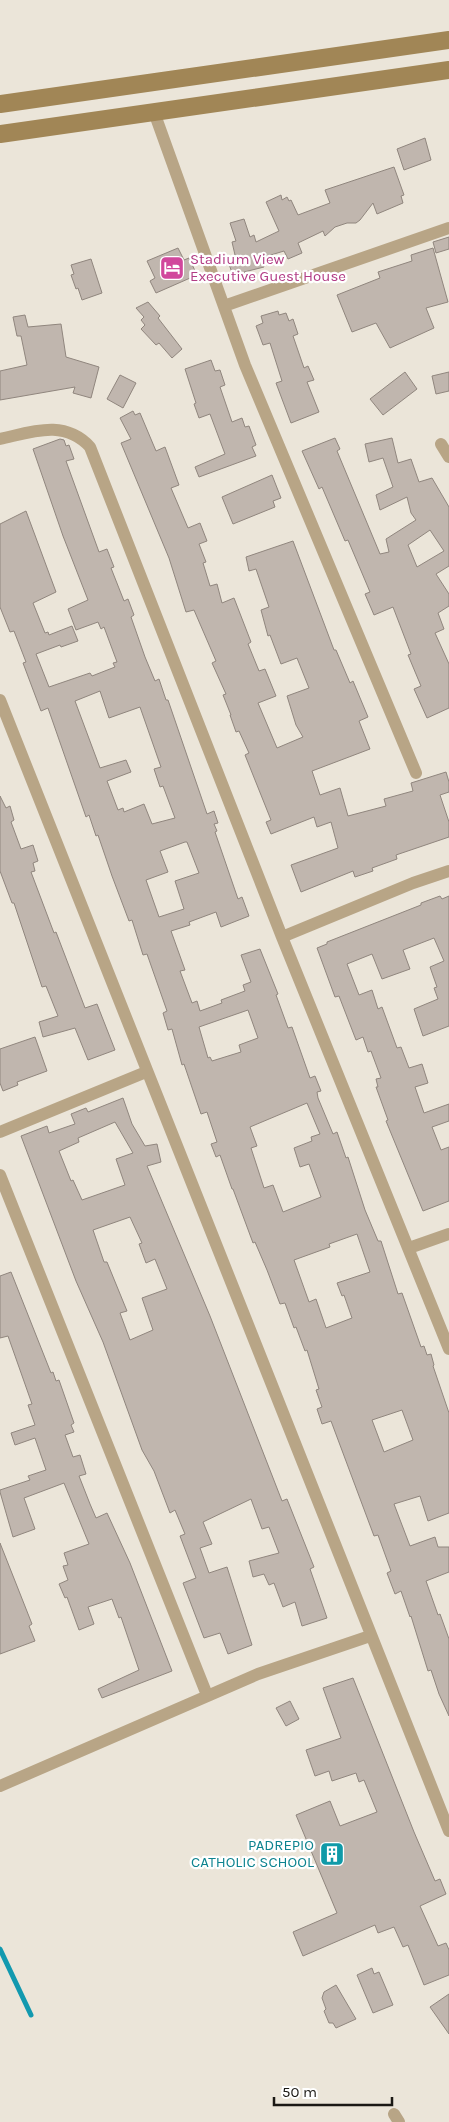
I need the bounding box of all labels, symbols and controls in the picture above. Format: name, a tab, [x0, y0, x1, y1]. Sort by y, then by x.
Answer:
place label: Stadium View Executive Guest House	[190, 250, 346, 285]
hotel icon: Stadium View Executive Guest House	[159, 255, 185, 281]
place label: PADREPIO CATHOLIC SCHOOL	[191, 1836, 314, 1871]
building icon: PADREPIO CATHOLIC SCHOOL	[319, 1841, 345, 1867]
scale bar	[274, 2074, 392, 2106]
text: 50 m	[282, 2083, 317, 2101]

